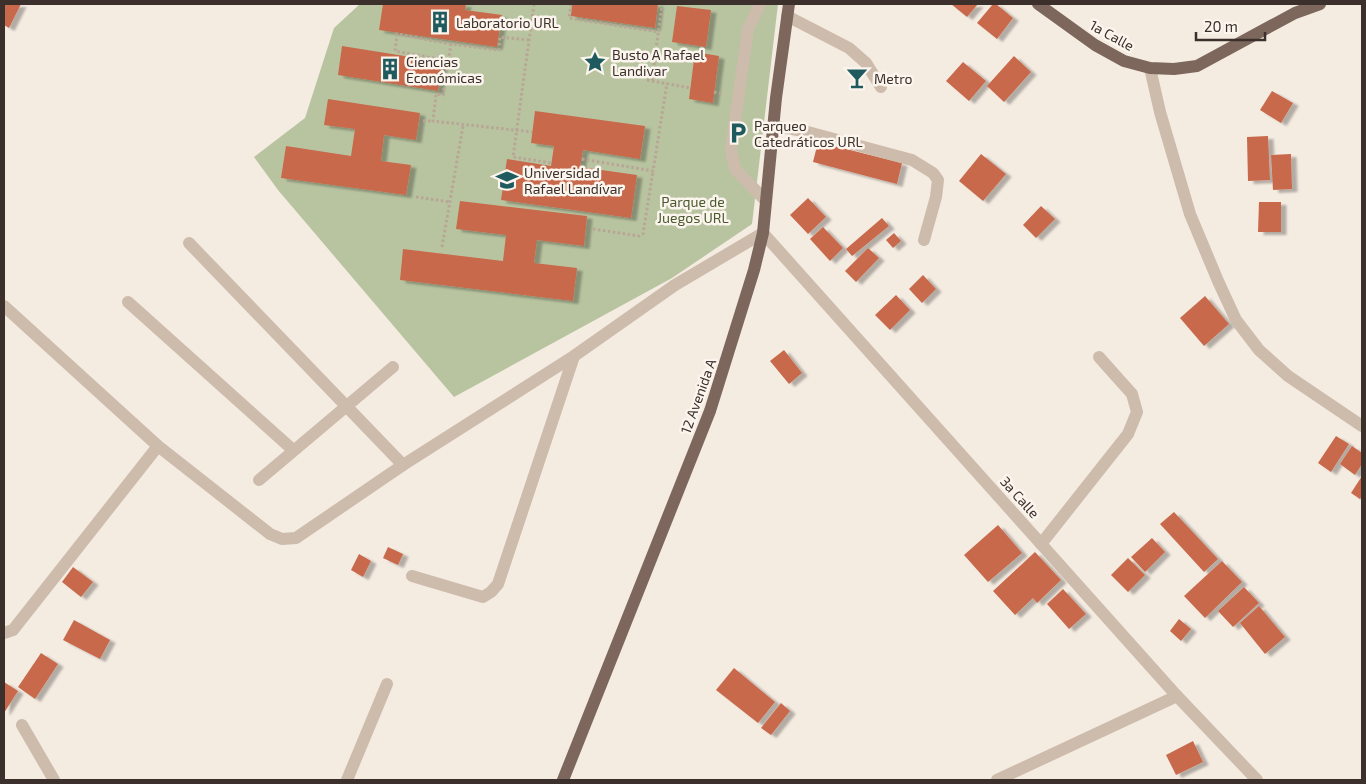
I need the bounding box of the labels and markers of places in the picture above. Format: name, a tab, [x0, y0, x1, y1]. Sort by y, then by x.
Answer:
building icon: Laboratorio URL	[427, 9, 453, 35]
place label: Laboratorio URL	[456, 14, 559, 31]
place label: Busto A Rafael Landivar	[612, 46, 705, 79]
place icon: Busto A Rafael Landivar	[582, 49, 608, 75]
place label: Ciencias Económicas	[406, 53, 482, 86]
building icon: Ciencias Económicas	[377, 56, 403, 82]
bar icon: Metro	[844, 65, 870, 91]
place label: Metro	[874, 70, 913, 87]
place label: Parqueo Catedráticos URL	[754, 117, 863, 150]
parking icon: Parqueo Catedráticos URL	[725, 120, 751, 146]
place label: Universidad Rafael Landívar	[524, 164, 623, 197]
school or university icon: Universidad Rafael Landívar	[494, 167, 520, 193]

